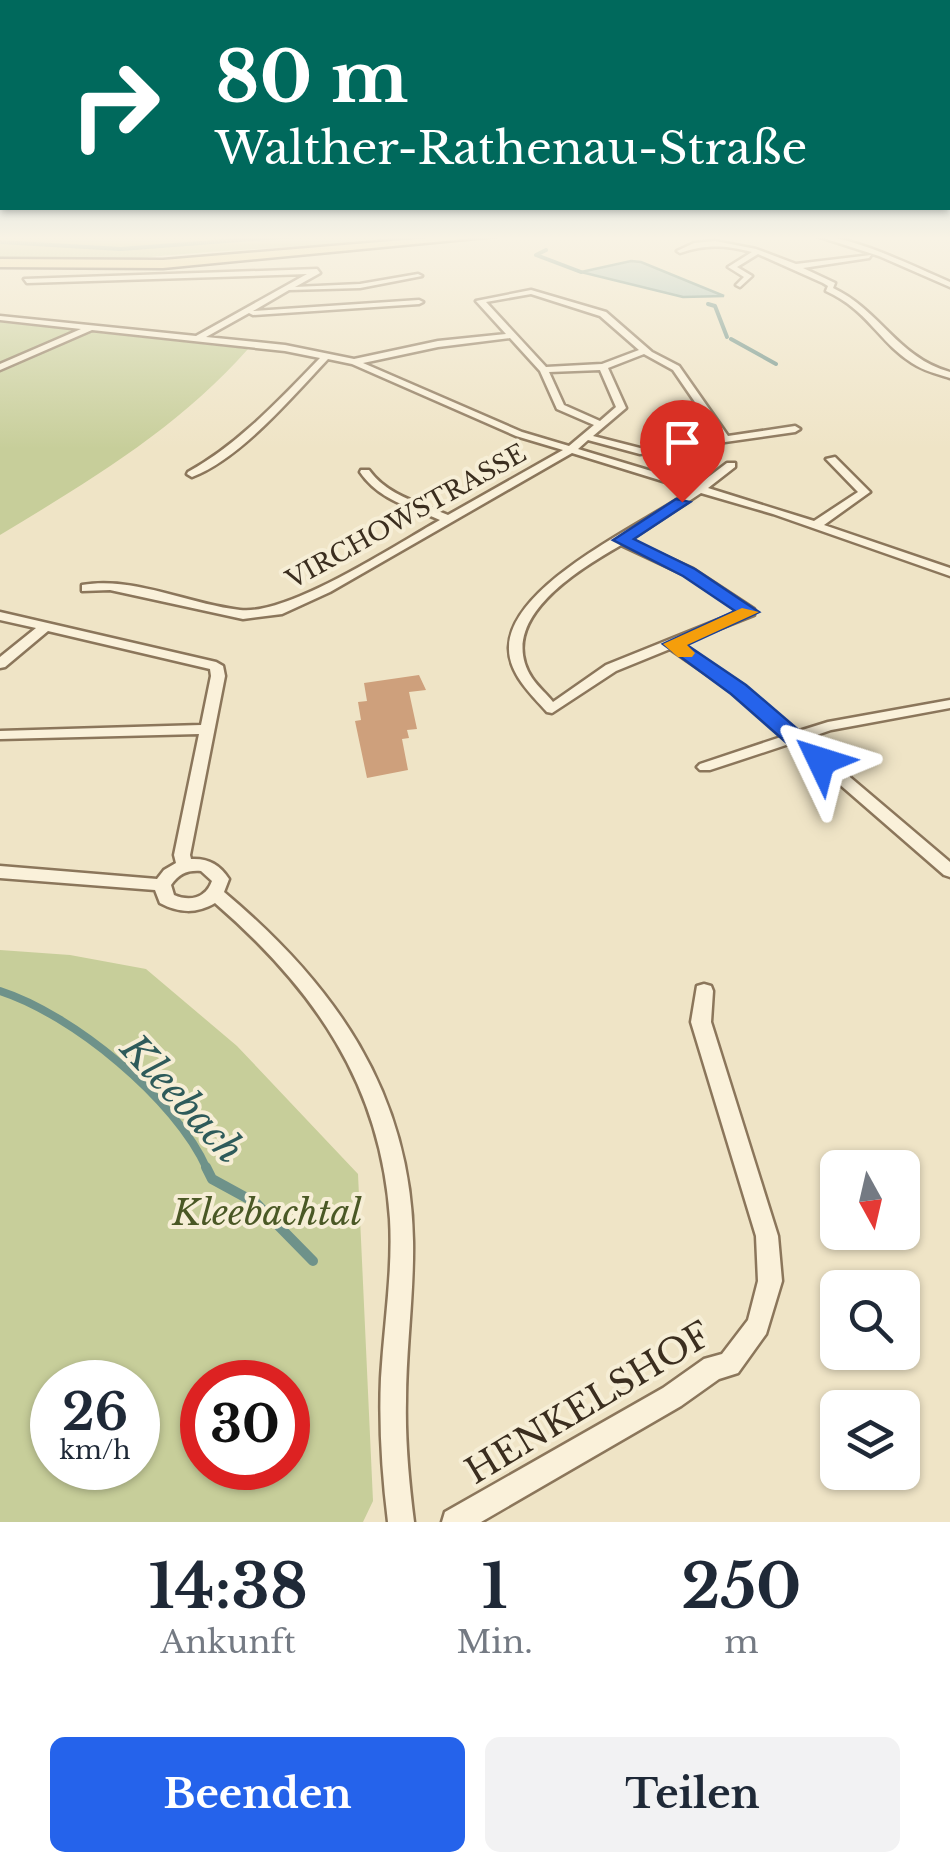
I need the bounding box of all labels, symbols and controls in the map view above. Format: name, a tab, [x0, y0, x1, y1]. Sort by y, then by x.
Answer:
text: 80 m	[215, 34, 408, 121]
icon: right	[50, 40, 180, 170]
text: Walther-Rathenau-Straße	[215, 120, 807, 176]
pin	[640, 400, 725, 503]
icon: arrive	[655, 415, 710, 470]
street label: VIRCHOWSTRASSE	[280, 438, 532, 596]
position arrow	[769, 709, 873, 813]
water label: Kleebach	[111, 1024, 254, 1173]
north arrow	[820, 1150, 920, 1250]
map controls	[820, 1150, 920, 1490]
park label: Kleebachtal	[171, 1191, 362, 1234]
button: search	[820, 1270, 920, 1370]
street label: HENKELSHOF	[458, 1313, 718, 1493]
speed limit sign: 30	[180, 1360, 310, 1490]
text: 26	[62, 1381, 128, 1444]
button: layers	[820, 1390, 920, 1490]
text: km/h	[60, 1435, 130, 1466]
text: 14:38	[149, 1550, 308, 1624]
text: 1	[482, 1550, 508, 1624]
text: 250	[681, 1550, 801, 1624]
text: Ankunft	[161, 1622, 296, 1662]
text: Min.	[456, 1622, 533, 1662]
text: m	[724, 1622, 759, 1662]
button: Beenden	[50, 1737, 465, 1852]
button: Teilen	[485, 1737, 900, 1852]

